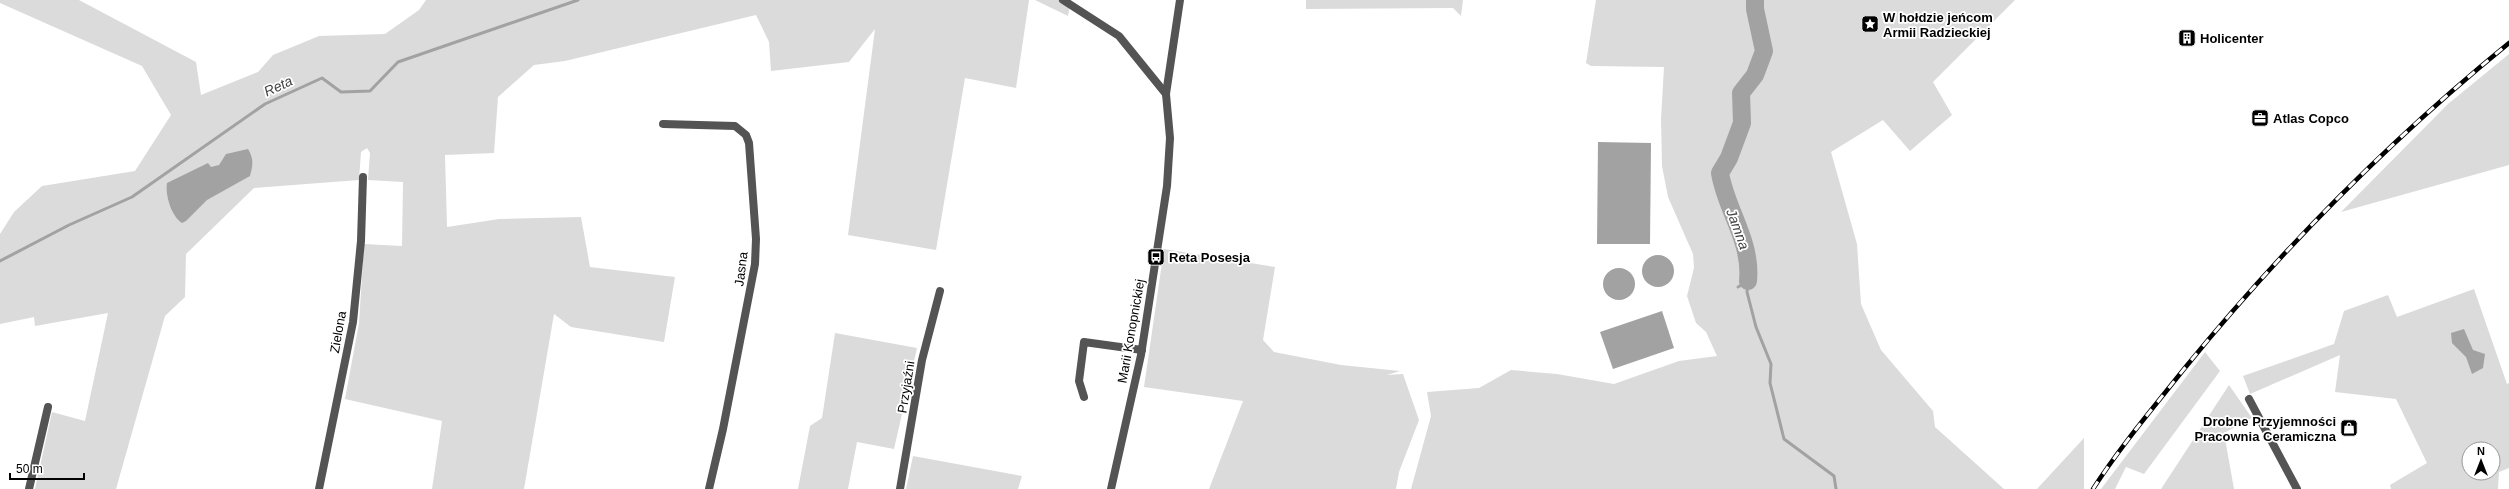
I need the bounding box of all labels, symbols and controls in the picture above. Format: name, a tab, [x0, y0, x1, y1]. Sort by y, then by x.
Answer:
place label: W hołdzie jeńcom Armii Radzieckiej	[1883, 10, 1993, 40]
place icon: W hołdzie jeńcom Armii Radzieckiej	[1860, 14, 1880, 34]
building icon: Holicenter	[2177, 28, 2197, 48]
place label: Holicenter	[2200, 31, 2264, 46]
water label: Reta	[261, 72, 295, 100]
office icon: Atlas Copco	[2250, 108, 2270, 128]
place label: Atlas Copco	[2273, 111, 2349, 126]
water label: Jamna	[1723, 206, 1753, 252]
bus stop icon: Reta Posesja	[1146, 247, 1166, 267]
street label: Jasna	[731, 250, 751, 287]
place label: Reta Posesja	[1169, 250, 1251, 265]
street label: Marii Konopnickiej	[1114, 278, 1148, 384]
street label: Zielona	[327, 309, 349, 354]
street label: Przyjaźni	[894, 360, 918, 414]
place label: Drobne Przyjemności Pracownia Ceramiczna	[2194, 414, 2337, 444]
shop icon: Drobne Przyjemności Pracownia Ceramiczna	[2339, 418, 2359, 438]
north arrow	[2461, 441, 2501, 481]
text: N	[2477, 445, 2485, 457]
scale bar	[10, 455, 84, 481]
text: 50 m	[16, 462, 43, 476]

